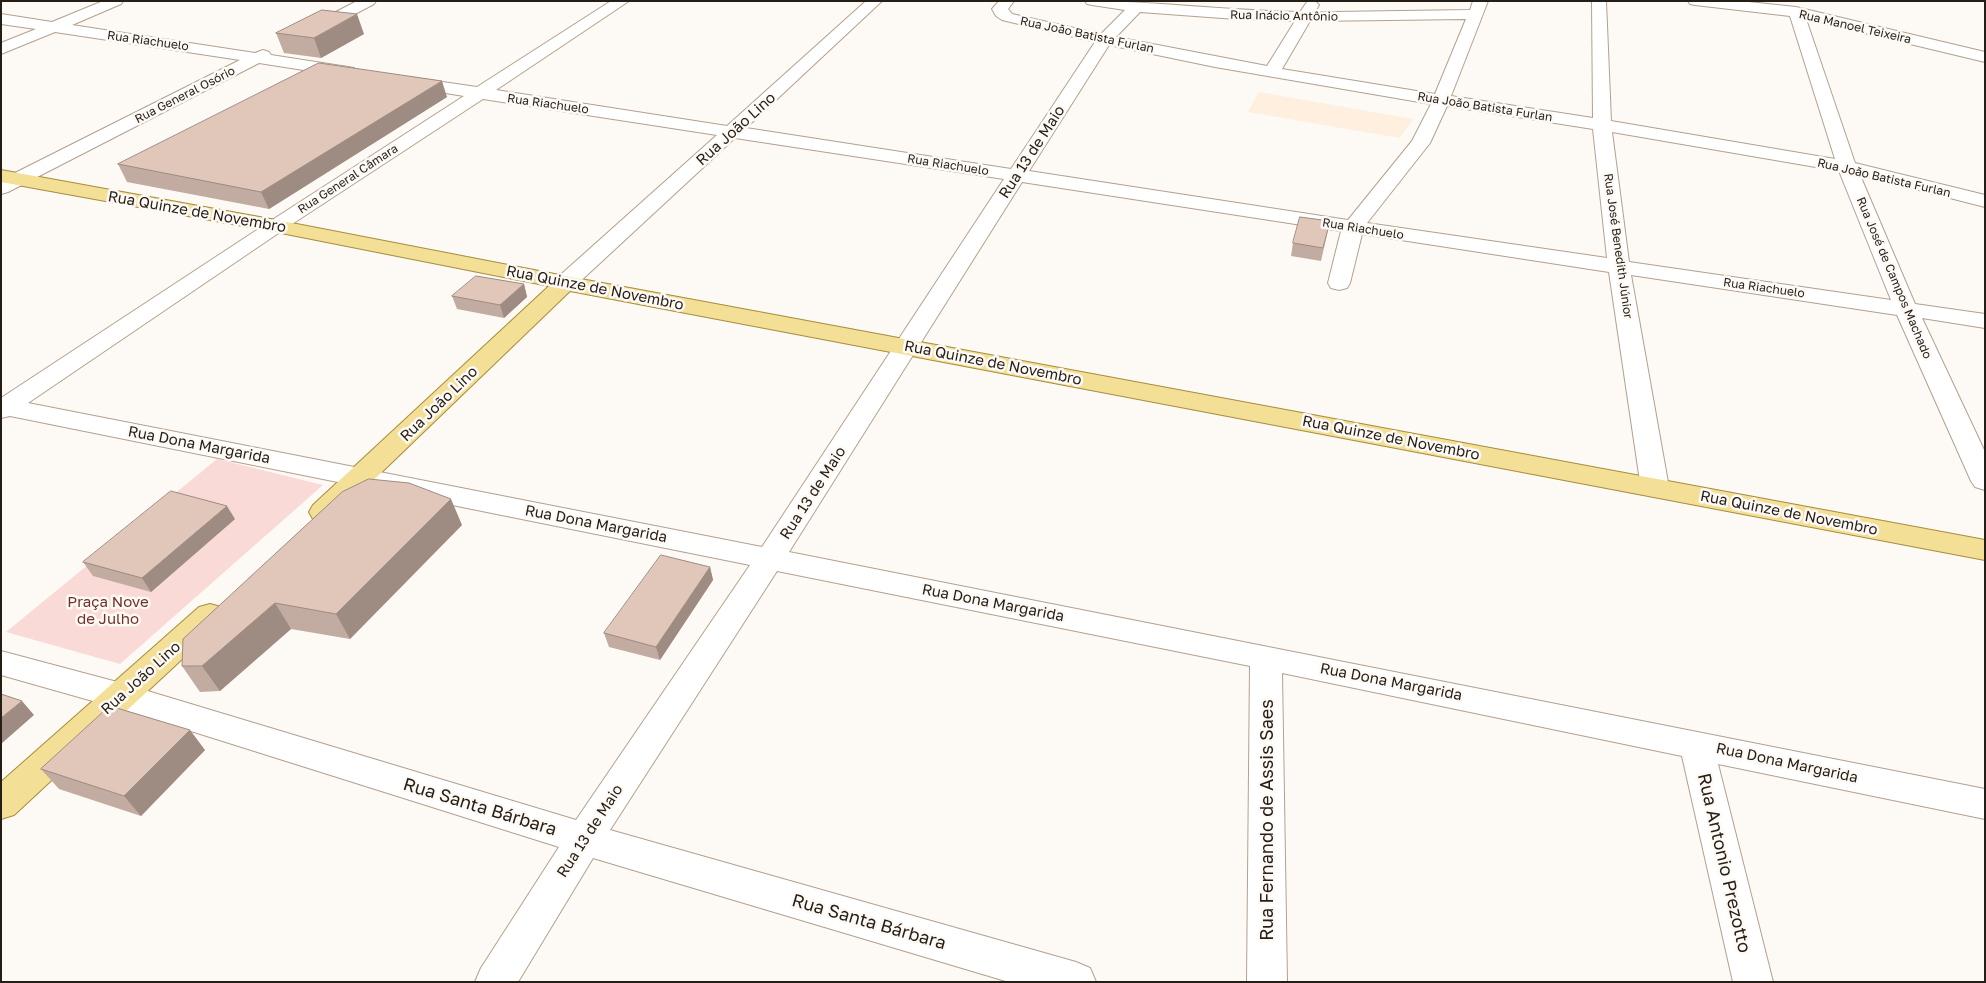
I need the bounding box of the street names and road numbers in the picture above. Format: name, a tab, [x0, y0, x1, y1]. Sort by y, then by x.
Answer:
street label: Rua Manoel Teixeira	[1797, 7, 1913, 47]
street label: Rua Inácio Antônio	[1230, 8, 1338, 24]
street label: Rua João Batista Furlan	[1019, 14, 1155, 56]
street label: Rua Riachuelo	[106, 28, 190, 54]
street label: Rua General Osório	[133, 64, 237, 126]
street label: Rua João Lino	[693, 89, 779, 169]
street label: Rua João Batista Furlan	[1416, 89, 1554, 125]
street label: Rua Riachuelo	[506, 91, 590, 117]
street label: Rua 13 de Maio	[995, 102, 1069, 202]
street label: Rua General Câmara	[295, 141, 401, 217]
street label: Rua Riachuelo	[906, 151, 990, 179]
street label: Rua João Batista Furlan	[1816, 156, 1952, 200]
street label: Rua José Benedith Júnior	[1601, 172, 1635, 320]
street label: Rua Quinze de Novembro	[107, 187, 287, 237]
street label: Rua José de Campos Machado	[1853, 195, 1935, 361]
street label: Rua Riachuelo	[1321, 215, 1405, 243]
street label: Rua Quinze de Novembro	[505, 262, 685, 314]
street label: Rua Riachuelo	[1722, 275, 1806, 301]
street label: Rua Quinze de Novembro	[903, 337, 1083, 389]
street label: Rua João Lino	[397, 363, 481, 445]
street label: Rua Quinze de Novembro	[1301, 412, 1481, 464]
street label: Rua Dona Margarida	[126, 422, 272, 468]
street label: Rua 13 de Maio	[776, 443, 850, 543]
street label: Rua Quinze de Novembro	[1699, 487, 1879, 539]
street label: Rua Dona Margarida	[523, 501, 669, 547]
street label: Rua Dona Margarida	[920, 580, 1066, 626]
street label: Rua João Lino	[98, 638, 184, 718]
street label: Rua Dona Margarida	[1318, 659, 1464, 705]
street label: Rua Fernando de Assis Saes	[1256, 699, 1278, 941]
street label: Rua Dona Margarida	[1714, 739, 1860, 787]
street label: Rua Antonio Prezotto	[1693, 771, 1755, 955]
street label: Rua Santa Bárbara	[401, 773, 559, 841]
street label: Rua 13 de Maio	[553, 781, 627, 881]
street label: Rua Santa Bárbara	[789, 890, 949, 954]

